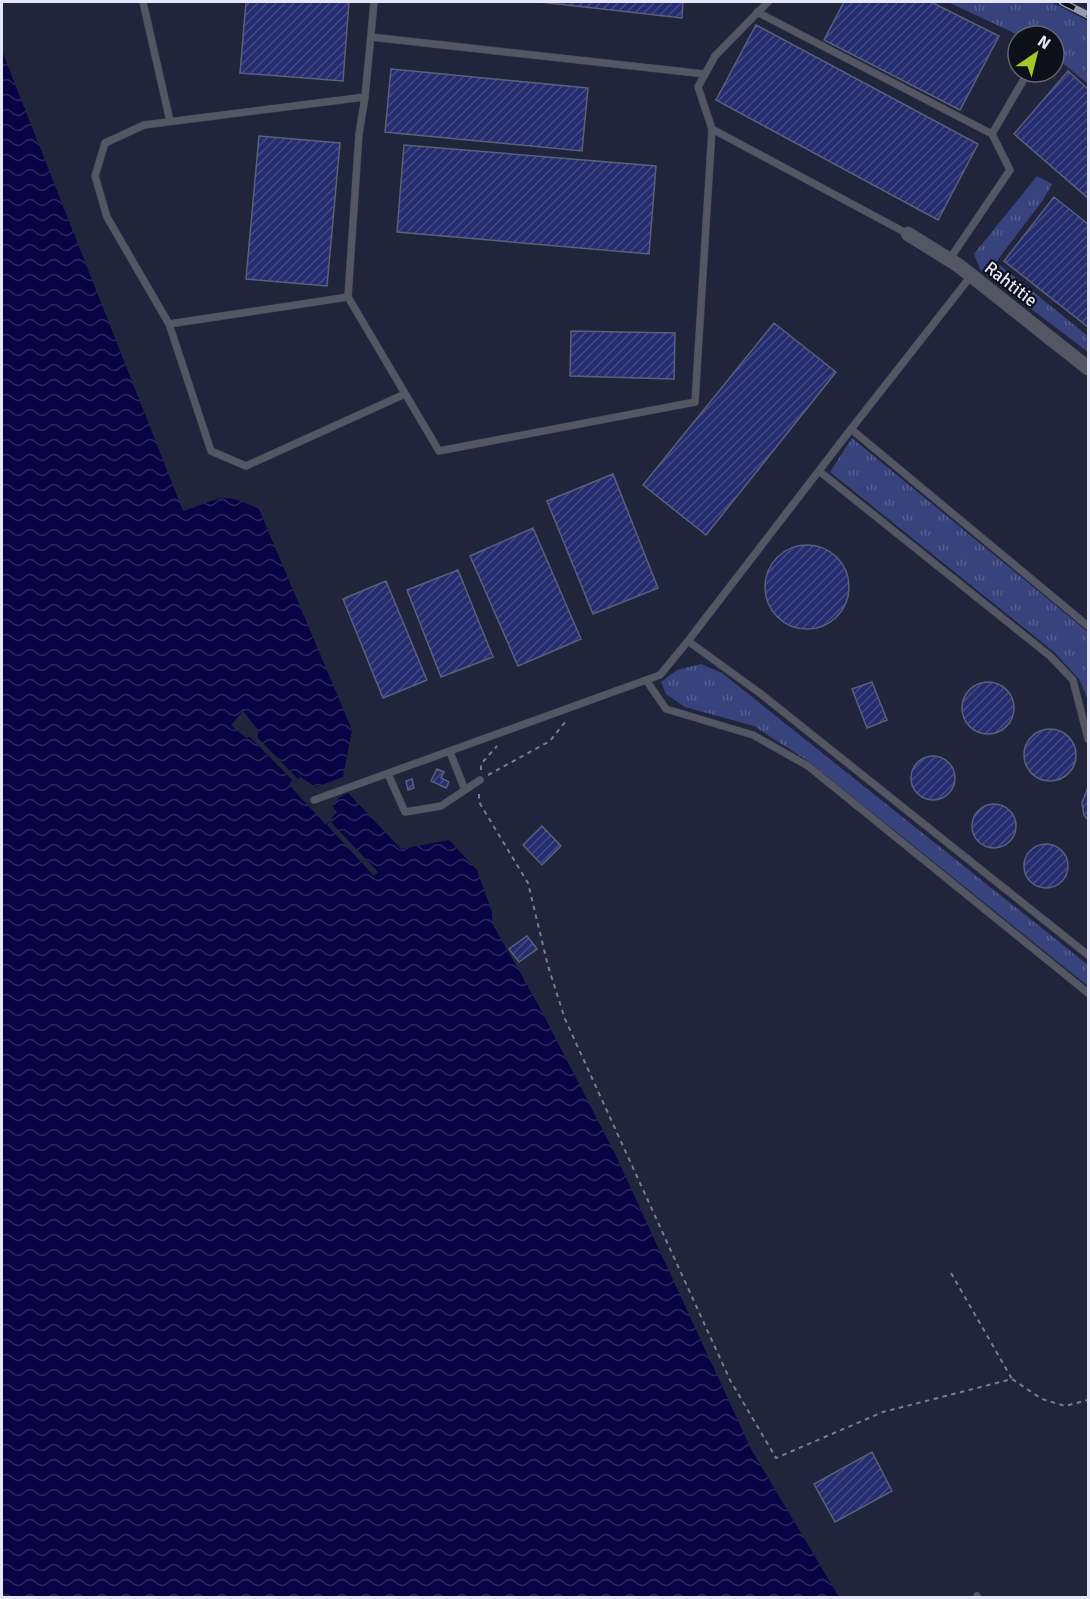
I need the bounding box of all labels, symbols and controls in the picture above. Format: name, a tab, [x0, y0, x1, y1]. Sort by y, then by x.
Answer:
north arrow	[1006, 24, 1066, 84]
text: N	[1034, 31, 1054, 54]
street label: Rahtitie	[980, 257, 1042, 311]

